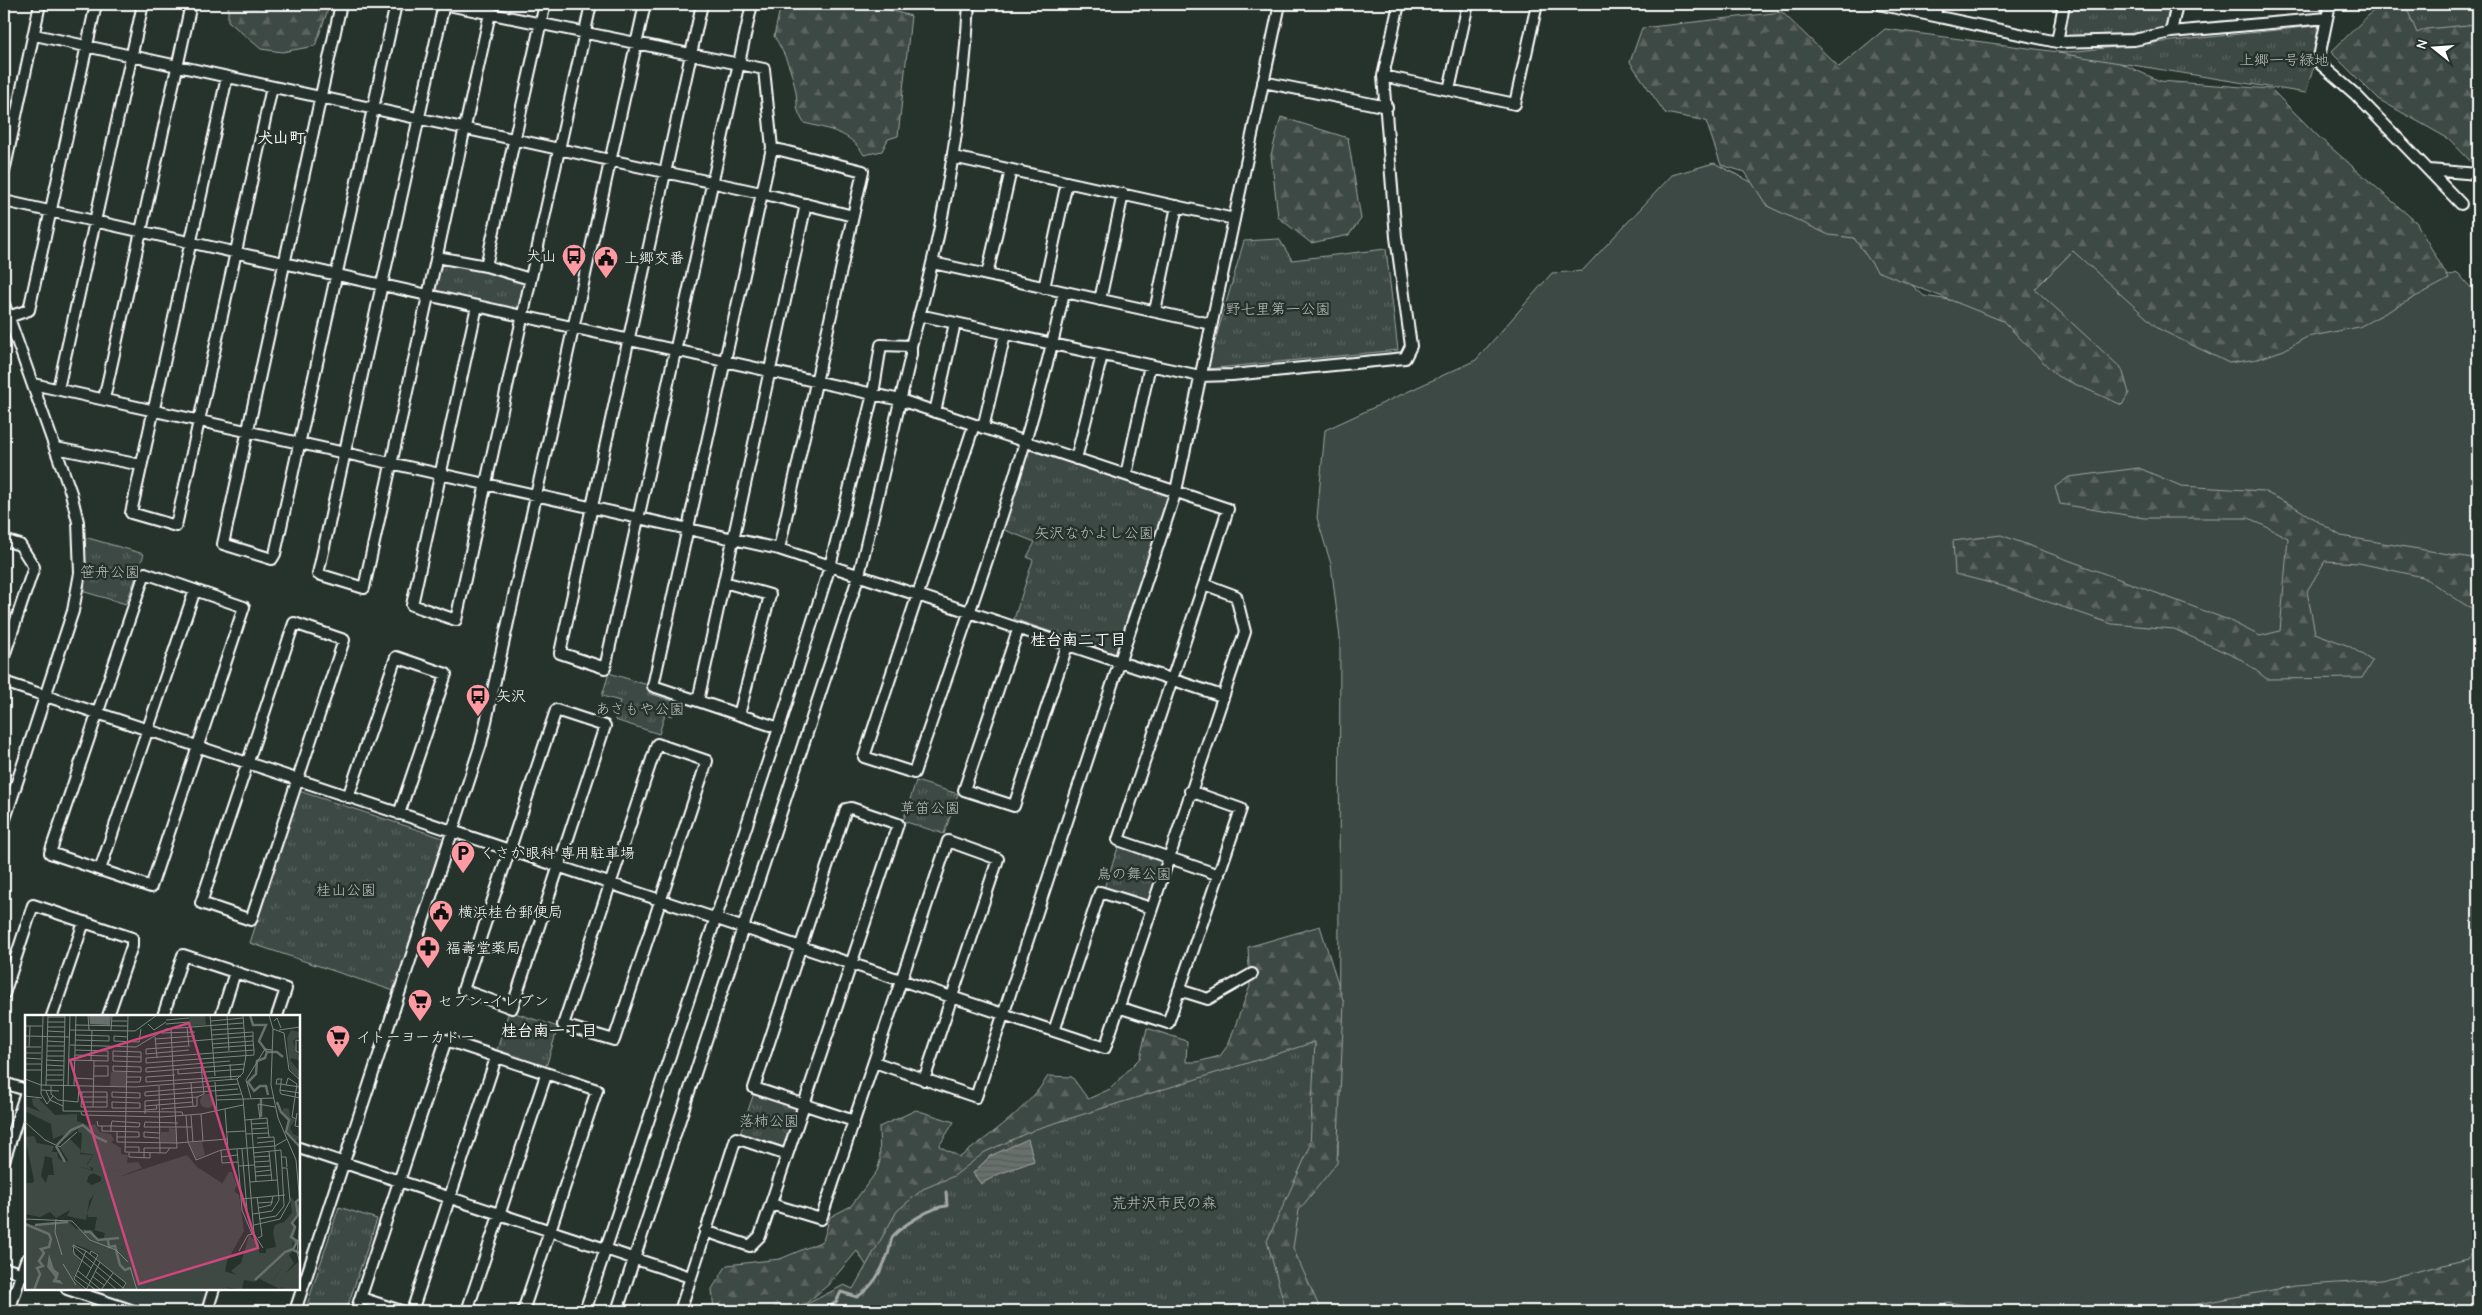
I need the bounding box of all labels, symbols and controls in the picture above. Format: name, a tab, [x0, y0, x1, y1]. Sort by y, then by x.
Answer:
north arrow	[2410, 22, 2460, 72]
text: N	[2413, 37, 2432, 51]
park label: 上郷一号緑地	[2239, 51, 2329, 69]
district label: 犬山町	[257, 129, 305, 147]
bus stop icon: 犬山	[561, 243, 587, 277]
public building icon: 上郷交番	[593, 245, 619, 279]
place label: 犬山	[526, 247, 556, 265]
place label: 上郷交番	[624, 249, 684, 267]
park label: 野七里第一公園	[1225, 300, 1331, 318]
park label: 矢沢なかよし公園	[1034, 524, 1154, 542]
park label: 笹舟公園	[80, 563, 140, 581]
district label: 桂台南二丁目	[1030, 631, 1126, 649]
bus stop icon: 矢沢	[465, 683, 491, 717]
place label: 矢沢	[496, 687, 526, 705]
park label: あさもや公園	[595, 700, 685, 718]
park label: 草笛公園	[900, 799, 960, 817]
parking icon: くさか眼科 専用駐車場	[450, 840, 476, 874]
place label: くさか眼科 専用駐車場	[480, 844, 635, 862]
park label: 鳥の舞公園	[1096, 865, 1172, 883]
park label: 桂山公園	[316, 881, 376, 899]
public building icon: 横浜桂台郵便局	[428, 899, 454, 933]
place label: 横浜桂台郵便局	[458, 903, 563, 921]
pharmacy icon: 福壽堂薬局	[415, 935, 441, 969]
place label: 福壽堂薬局	[446, 939, 521, 957]
supermarket icon: セブン-イレブン	[407, 988, 433, 1022]
place label: セブン-イレブン	[438, 992, 549, 1010]
inset map	[25, 1015, 300, 1290]
district label: 桂台南一丁目	[501, 1022, 597, 1040]
supermarket icon: イトーヨーカドー	[325, 1024, 351, 1058]
place label: イトーヨーカドー	[356, 1028, 475, 1046]
park label: 落柿公園	[739, 1112, 799, 1130]
park label: 荒井沢市民の森	[1111, 1194, 1217, 1212]

